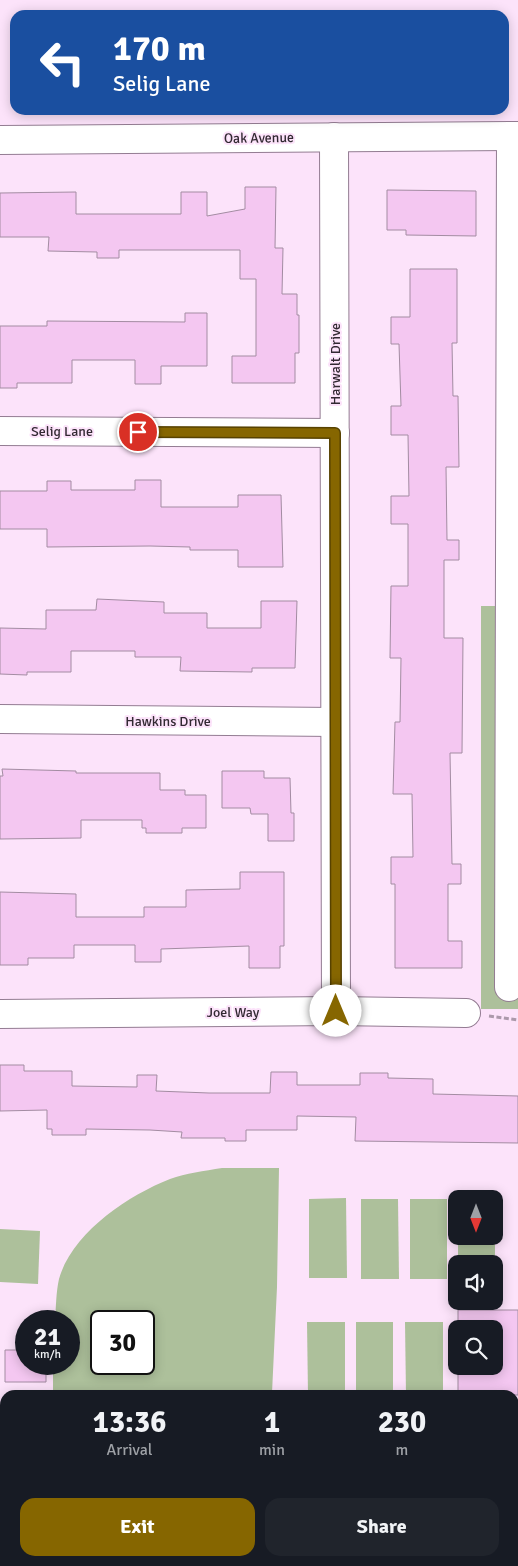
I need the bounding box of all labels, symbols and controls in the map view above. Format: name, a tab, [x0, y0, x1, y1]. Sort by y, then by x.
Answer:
text: 170 m	[113, 27, 206, 70]
icon: left	[30, 30, 95, 95]
text: Selig Lane	[113, 70, 210, 97]
street label: Oak Avenue	[224, 129, 294, 147]
street label: Harwalt Drive	[327, 323, 344, 405]
pin	[117, 411, 159, 453]
icon: arrive	[124, 418, 152, 446]
street label: Selig Lane	[31, 423, 93, 440]
street label: Hawkins Drive	[125, 713, 211, 730]
position arrow	[309, 984, 361, 1036]
street label: Joel Way	[207, 1004, 260, 1021]
north arrow	[448, 1190, 502, 1245]
map controls	[448, 1190, 503, 1375]
button: sound	[448, 1255, 503, 1310]
speed limit sign: 30	[90, 1310, 155, 1375]
button: search	[448, 1320, 503, 1375]
text: 21	[34, 1321, 61, 1352]
text: km/h	[34, 1347, 61, 1362]
text: 13:36	[93, 1404, 166, 1441]
text: 1	[264, 1404, 280, 1441]
text: 230	[378, 1404, 426, 1441]
text: Arrival	[106, 1440, 153, 1460]
text: min	[259, 1440, 285, 1460]
text: m	[396, 1440, 408, 1460]
button: Exit	[20, 1498, 255, 1556]
button: Share	[265, 1498, 499, 1556]

